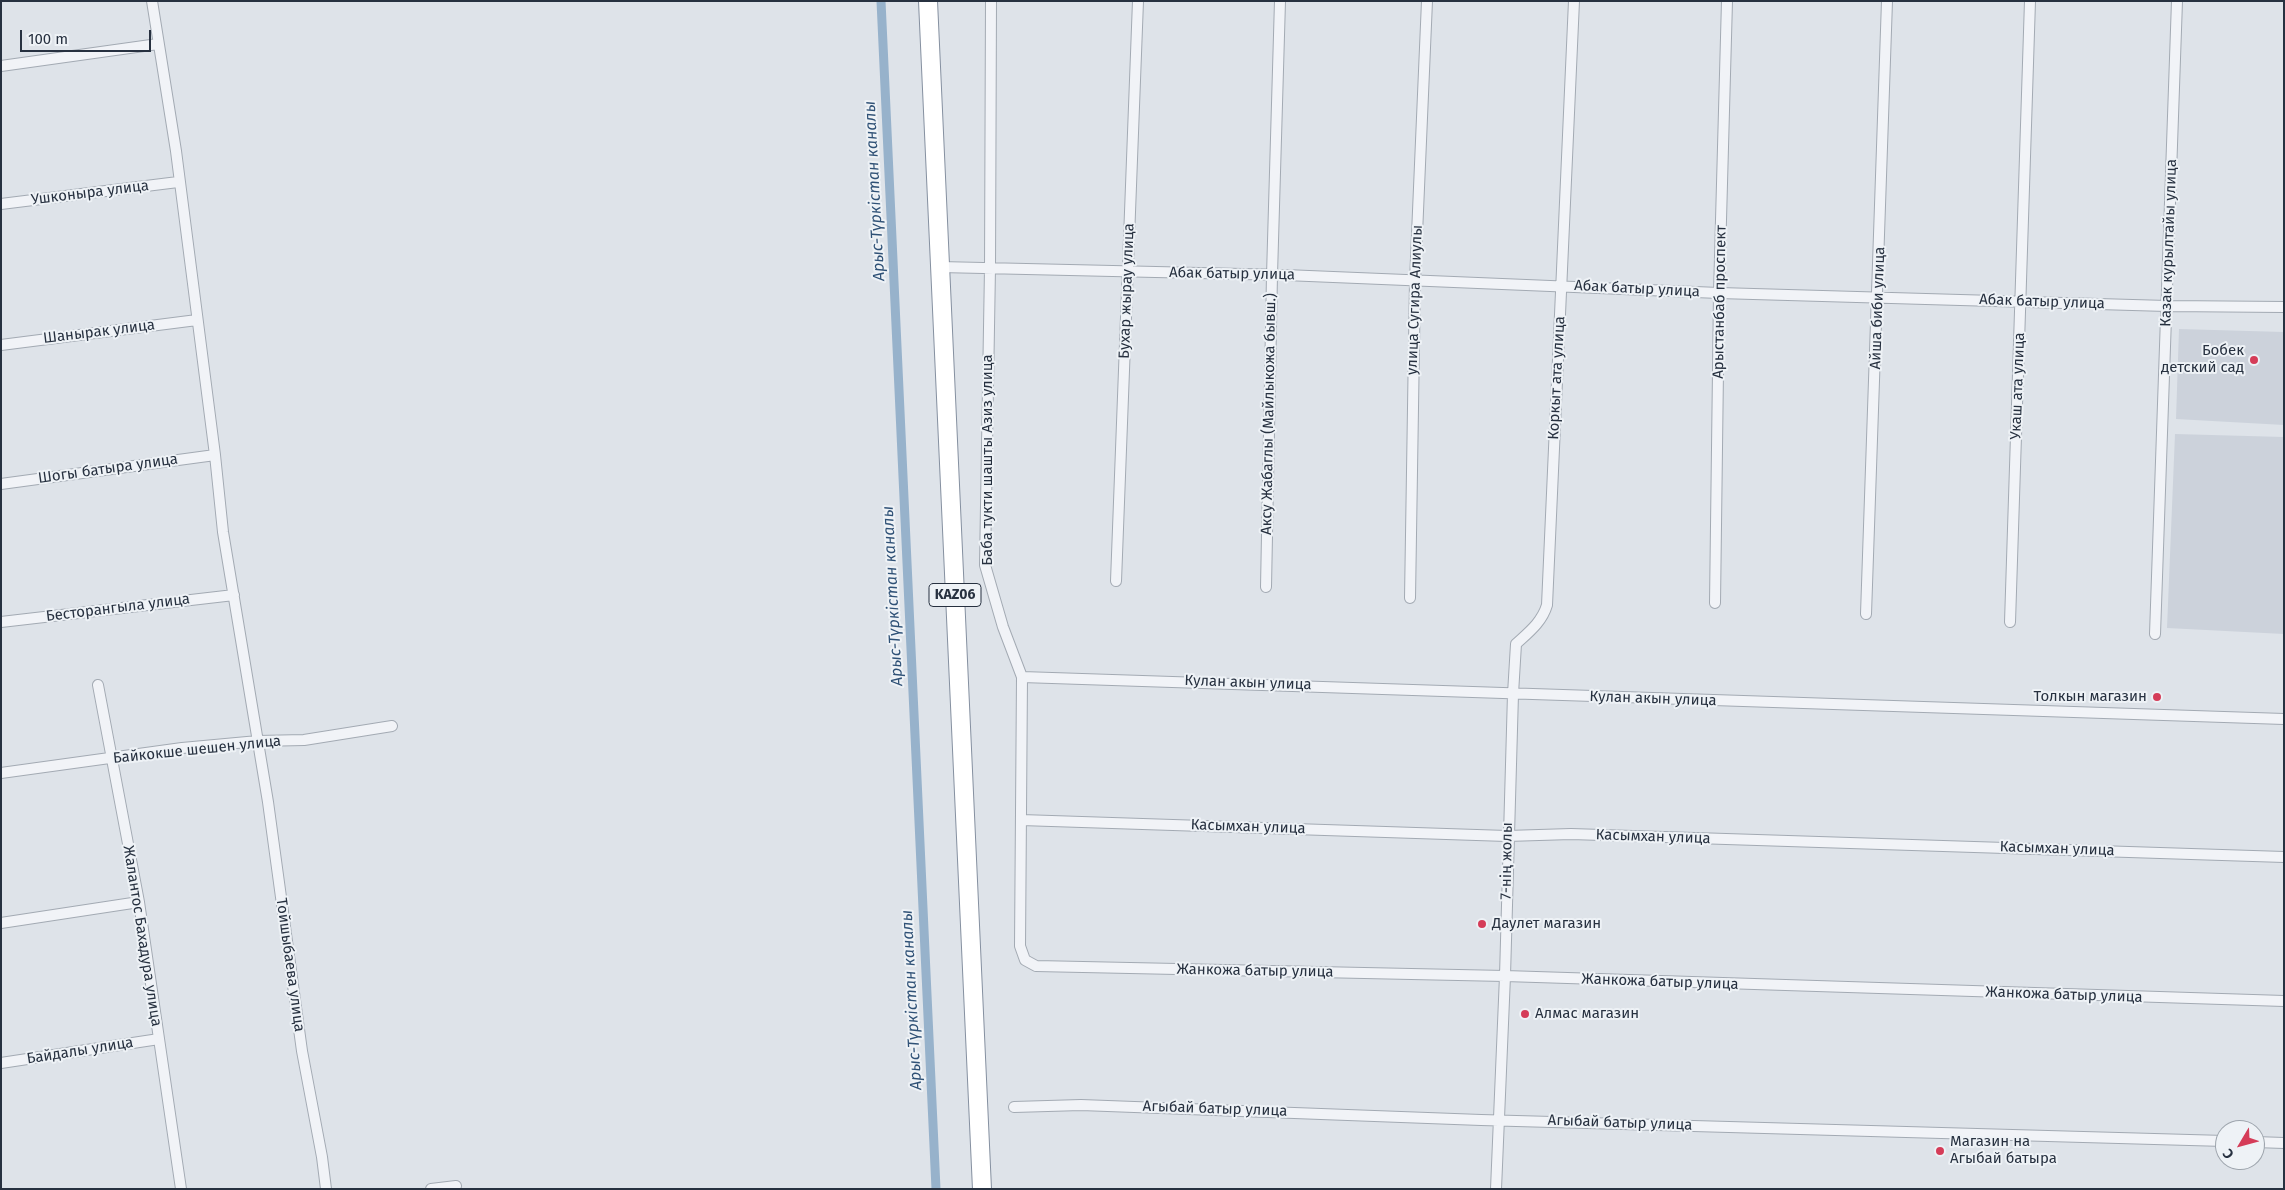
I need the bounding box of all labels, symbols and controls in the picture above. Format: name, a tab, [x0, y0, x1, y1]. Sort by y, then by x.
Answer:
scale bar	[22, 20, 154, 52]
text: 100 m	[28, 30, 68, 48]
water label: Арыс-Түркістан каналы	[861, 100, 889, 282]
street label: Казак курылтайы улица	[2157, 159, 2181, 327]
street label: Ушконыра улица	[30, 177, 150, 209]
street label: Бухар жырау улица	[1116, 223, 1138, 359]
street label: улица Сугира Алиулы	[1403, 225, 1427, 375]
street label: Арыстанбаб проспект	[1710, 225, 1730, 379]
street label: Айша биби улица	[1867, 246, 1889, 370]
street label: Абак батыр улица	[1169, 264, 1295, 284]
street label: Абак батыр улица	[1574, 277, 1700, 301]
street label: Абак батыр улица	[1979, 291, 2105, 313]
street label: Аксу Жабаглы (Майлыкожа бывш.)	[1258, 293, 1280, 535]
street label: Шанырак улица	[42, 316, 156, 348]
street label: Коркыт ата улица	[1545, 316, 1569, 440]
street label: Укаш ата улица	[2007, 332, 2029, 440]
place label: Бобек детский сад	[2161, 342, 2244, 377]
street label: Баба тукти шашты Азиз улица	[979, 354, 997, 566]
marker: Бобек детский сад	[2248, 354, 2260, 366]
street label: Шогы батыра улица	[37, 450, 179, 488]
water label: Арыс-Түркістан каналы	[879, 505, 907, 687]
road number: KАZ06	[929, 584, 981, 606]
street label: Бесторангыла улица	[45, 590, 191, 626]
street label: Кулан акын улица	[1184, 672, 1312, 694]
street label: Кулан акын улица	[1589, 688, 1717, 710]
place label: Толкын магазин	[2034, 688, 2147, 706]
marker: Толкын магазин	[2151, 691, 2163, 703]
street label: Байкокше шешен улица	[112, 732, 282, 768]
street label: Касымхан улица	[1190, 816, 1306, 838]
street label: 7-нің жолы	[1497, 822, 1517, 900]
street label: Касымхан улица	[1595, 826, 1711, 848]
street label: Касымхан улица	[1999, 838, 2115, 860]
street label: Жалантос Бахадура улица	[119, 844, 165, 1028]
street label: Тойшыбаева улица	[272, 897, 308, 1033]
water label: Арыс-Түркістан каналы	[898, 909, 926, 1091]
place label: Даулет магазин	[1492, 915, 1601, 933]
marker: Даулет магазин	[1476, 918, 1488, 930]
street label: Жанкожа батыр улица	[1176, 961, 1334, 981]
street label: Жанкожа батыр улица	[1581, 970, 1739, 994]
street label: Жанкожа батыр улица	[1985, 983, 2143, 1007]
place label: Алмас магазин	[1535, 1005, 1639, 1023]
marker: Алмас магазин	[1519, 1008, 1531, 1020]
street label: Байдалы улица	[25, 1034, 135, 1068]
street label: Агыбай батыр улица	[1142, 1097, 1288, 1121]
street label: Агыбай батыр улица	[1547, 1111, 1693, 1135]
north arrow	[2215, 1120, 2265, 1170]
place label: Магазин на Агыбай батыра	[1950, 1133, 2057, 1168]
marker: Магазин на Агыбай батыра	[1934, 1145, 1946, 1157]
text: С	[2219, 1145, 2238, 1162]

